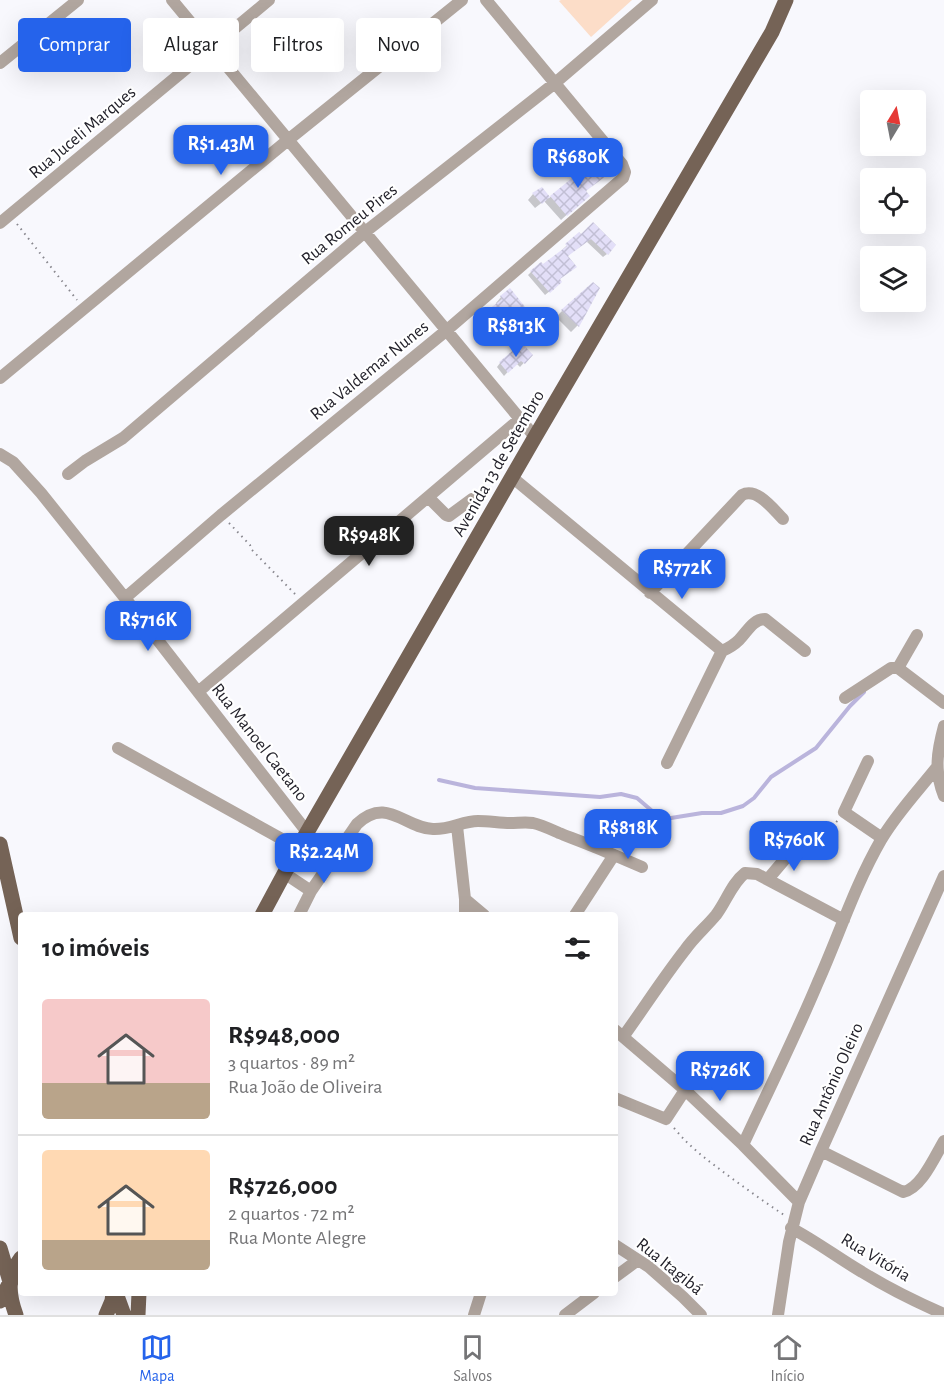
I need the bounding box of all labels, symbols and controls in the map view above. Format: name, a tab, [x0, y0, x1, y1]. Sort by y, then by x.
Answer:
chip: Comprar	[18, 18, 131, 72]
chip: Alugar	[143, 18, 239, 72]
chip: Filtros	[251, 18, 344, 72]
chip: Novo	[356, 18, 441, 72]
street label: Rua Juceli Marques	[26, 83, 139, 182]
north arrow	[860, 90, 926, 156]
map controls	[860, 90, 926, 312]
pin: R$1.43M	[166, 125, 276, 176]
text: R$1.43M	[187, 134, 255, 154]
pin: R$680K	[529, 138, 627, 189]
text: R$680K	[547, 147, 609, 167]
button: locate	[860, 168, 926, 234]
street label: Rua Romeu Pires	[298, 181, 401, 269]
button: layers	[860, 246, 926, 312]
pin: R$813K	[467, 307, 565, 358]
text: R$813K	[487, 316, 545, 336]
street label: Rua Valdemar Nunes	[307, 318, 432, 424]
street label: Avenida 13 de Setembro	[450, 387, 548, 540]
pin: R$948K	[320, 516, 418, 567]
text: R$948K	[338, 525, 400, 545]
pin: R$772K	[633, 549, 731, 600]
text: R$772K	[652, 558, 712, 578]
pin: R$716K	[99, 601, 197, 652]
text: R$716K	[119, 610, 177, 630]
street label: Rua Manoel Caetano	[208, 680, 311, 805]
pin: R$818K	[579, 809, 677, 860]
text: R$818K	[598, 818, 658, 838]
pin: R$760K	[745, 821, 843, 872]
text: R$760K	[763, 830, 825, 850]
pin: R$2.24M	[269, 833, 379, 884]
text: R$2.24M	[289, 842, 359, 862]
icon: filters	[561, 932, 594, 965]
text: 10 imóveis	[42, 935, 149, 961]
street label: Rua Antônio Oleiro	[797, 1020, 867, 1149]
text: R$948,000	[228, 1022, 340, 1048]
icon: home	[90, 1023, 162, 1095]
pin: R$726K	[671, 1051, 769, 1102]
text: 3 quartos · 89 m²	[228, 1053, 355, 1073]
text: R$726K	[690, 1060, 750, 1080]
text: Rua João de Oliveira	[228, 1077, 382, 1097]
text: R$726,000	[228, 1173, 338, 1199]
icon: home	[90, 1174, 162, 1246]
text: 2 quartos · 72 m²	[228, 1204, 355, 1224]
text: Rua Monte Alegre	[228, 1228, 366, 1248]
street label: Rua Vitória	[838, 1230, 913, 1285]
street label: Rua Itagibá	[633, 1235, 706, 1299]
tab: Mapa	[139, 1331, 175, 1386]
tab: Salvos	[453, 1331, 492, 1386]
tab: Início	[771, 1331, 805, 1386]

